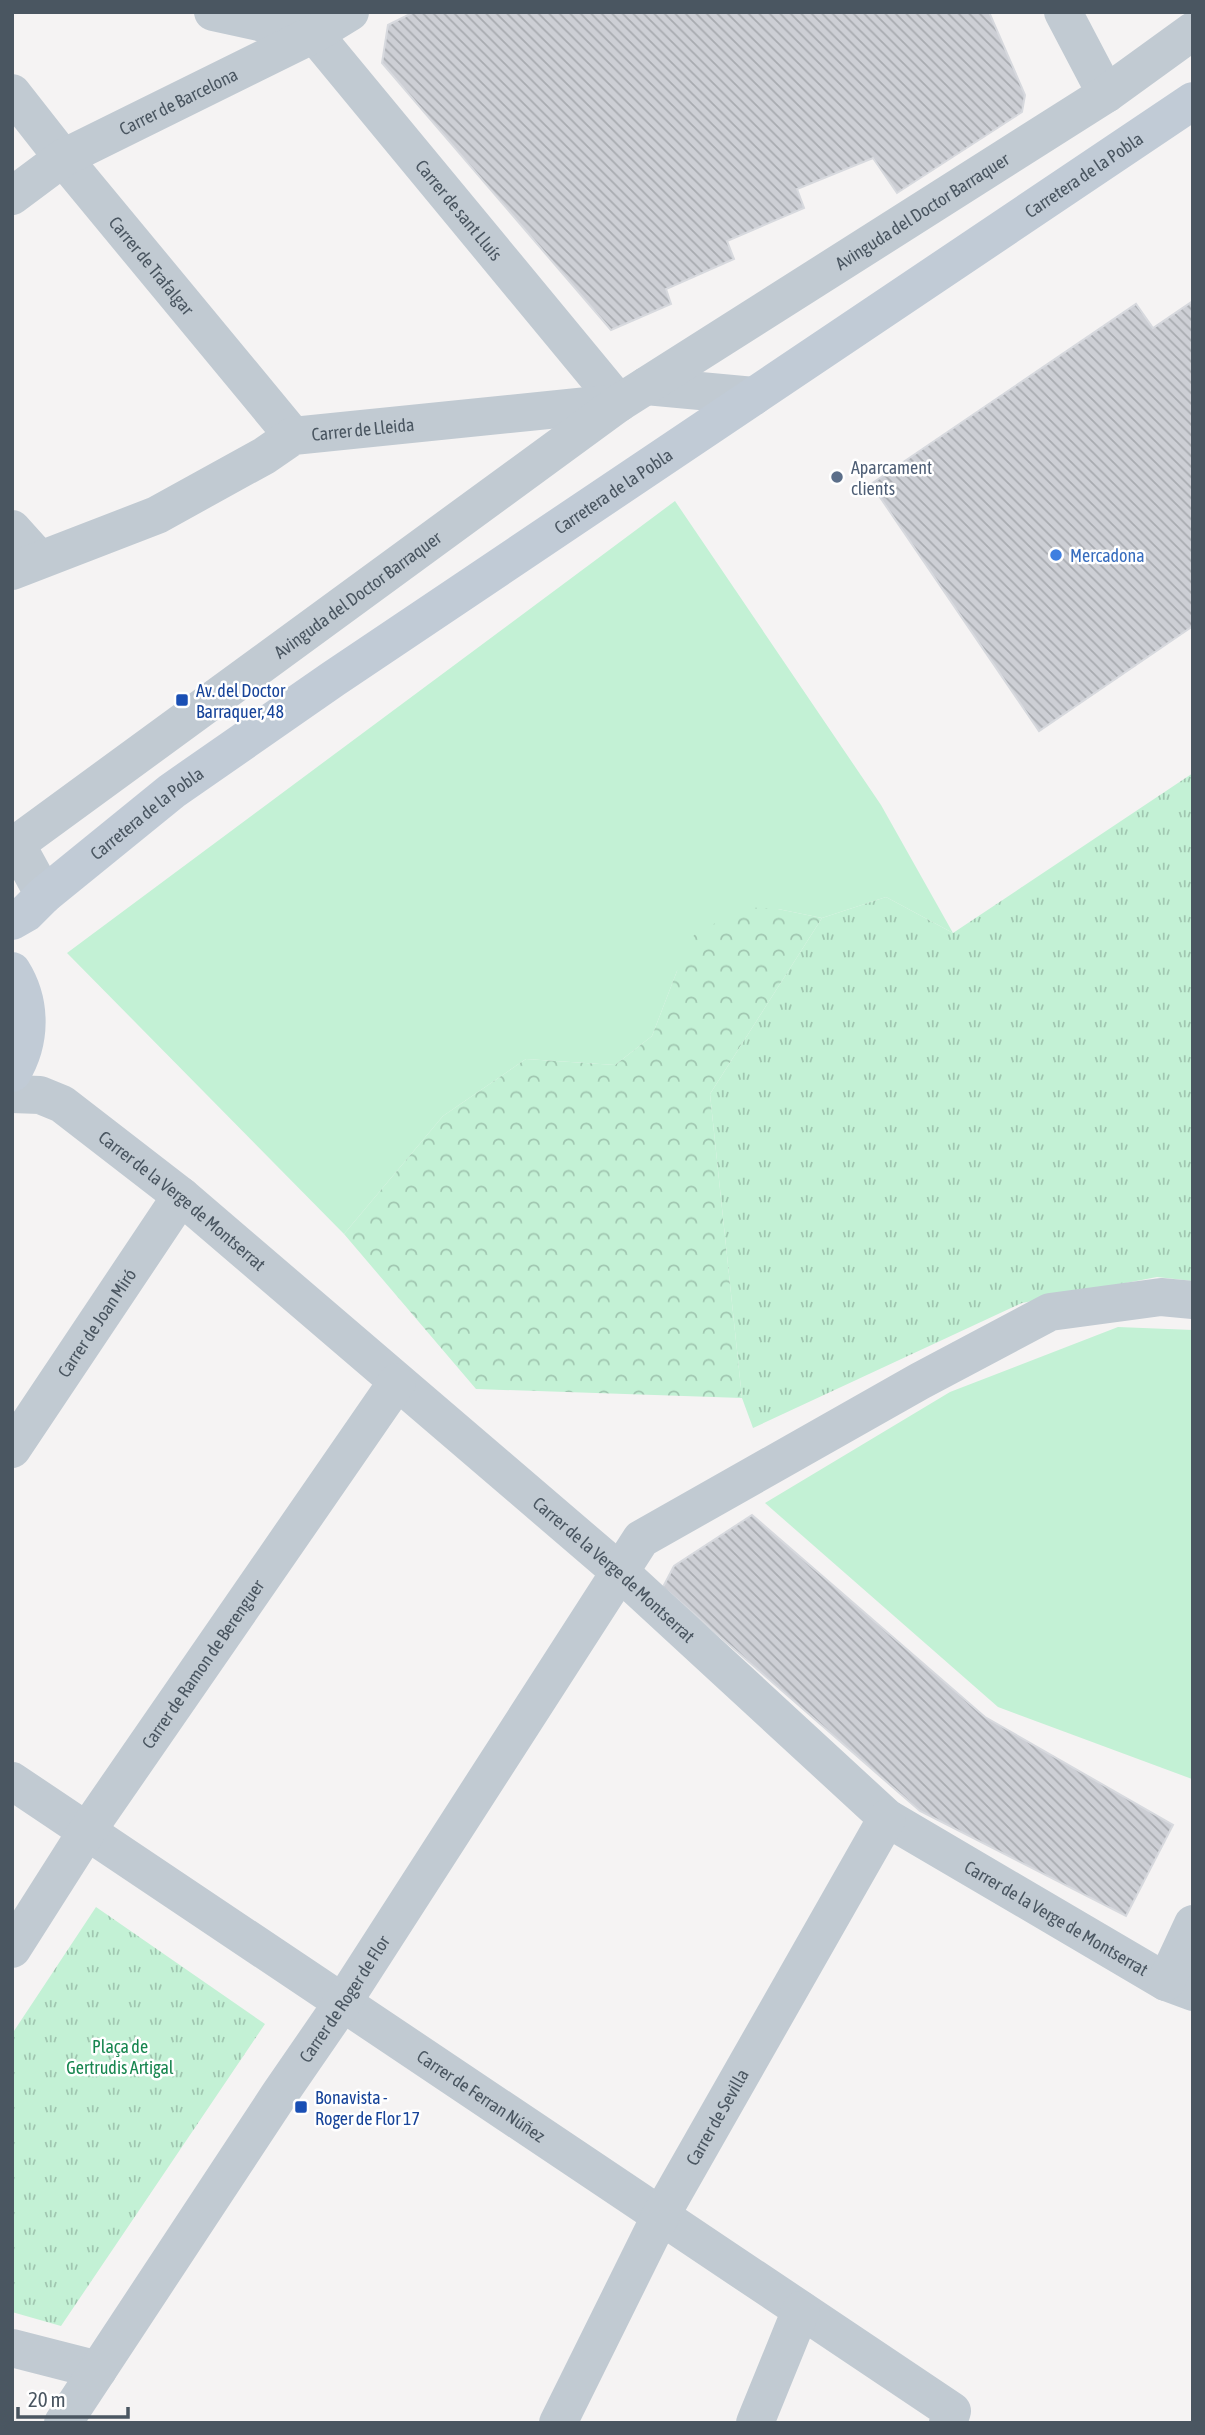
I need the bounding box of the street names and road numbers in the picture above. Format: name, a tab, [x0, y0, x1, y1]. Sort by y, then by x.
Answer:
street label: Carrer de Barcelona	[115, 63, 241, 139]
street label: Carretera de la Pobla	[1020, 127, 1147, 222]
street label: Avinguda del Doctor Barraquer	[831, 148, 1013, 274]
street label: Carrer de sant Lluís	[412, 155, 507, 264]
street label: Carrer de Trafalgar	[105, 212, 199, 319]
street label: Carrer de Lleida	[310, 413, 415, 445]
street label: Carretera de la Pobla	[550, 444, 676, 538]
street label: Avinguda del Doctor Barraquer	[270, 526, 445, 662]
street label: Carretera de la Pobla	[86, 762, 207, 864]
street label: Carrer de la Verge de Montserrat	[95, 1126, 270, 1274]
street label: Carrer de Joan Miró	[53, 1264, 140, 1381]
street label: Carrer de la Verge de Montserrat	[529, 1492, 699, 1646]
street label: Carrer de Ramon de Berenguer	[137, 1575, 268, 1752]
street label: Carrer de la Verge de Montserrat	[961, 1856, 1152, 1980]
street label: Carrer de Roger de Flor	[294, 1931, 394, 2066]
street label: Carrer de Ferran Núñez	[413, 2045, 550, 2146]
street label: Carrer de Sevilla	[681, 2065, 753, 2169]

